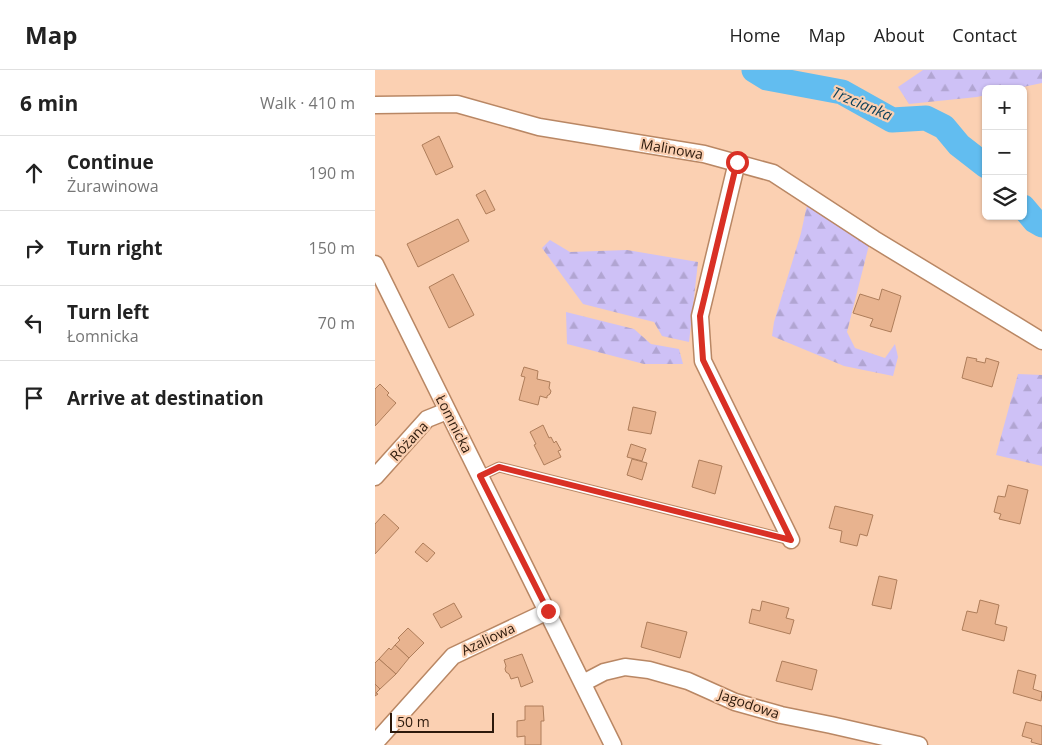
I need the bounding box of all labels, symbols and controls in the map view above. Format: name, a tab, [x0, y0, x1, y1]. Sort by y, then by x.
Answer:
text: Map	[25, 18, 77, 51]
text: Home	[730, 23, 780, 47]
text: Map	[808, 23, 846, 47]
text: About	[874, 23, 924, 47]
text: Contact	[952, 23, 1017, 47]
water label: Trzcianka	[829, 81, 896, 125]
map controls	[982, 85, 1027, 220]
button: +	[982, 85, 1027, 130]
text: 6 min	[20, 89, 78, 117]
text: Walk · 410 m	[260, 92, 355, 114]
button: −	[982, 130, 1027, 175]
street label: Malinowa	[639, 134, 705, 163]
text: Continue	[67, 149, 154, 175]
route start	[726, 151, 749, 174]
icon: ahead	[20, 159, 48, 187]
text: 190 m	[309, 162, 355, 184]
text: Żurawinowa	[67, 175, 159, 197]
button: layers	[982, 175, 1027, 220]
icon: right	[20, 234, 48, 262]
text: Turn right	[67, 235, 162, 261]
text: 150 m	[309, 237, 355, 259]
text: Turn left	[67, 299, 149, 325]
icon: left	[20, 309, 48, 337]
text: 70 m	[318, 312, 355, 334]
text: Łomnicka	[67, 325, 139, 347]
icon: arrive	[20, 384, 48, 412]
text: Arrive at destination	[67, 385, 264, 411]
street label: Łomnicka	[432, 392, 477, 456]
street label: Różana	[385, 417, 432, 465]
route end	[537, 600, 560, 623]
street label: Azaliowa	[458, 618, 518, 659]
street label: Jagodowa	[714, 684, 782, 723]
scale bar	[390, 710, 494, 733]
text: 50 m	[397, 712, 430, 731]

